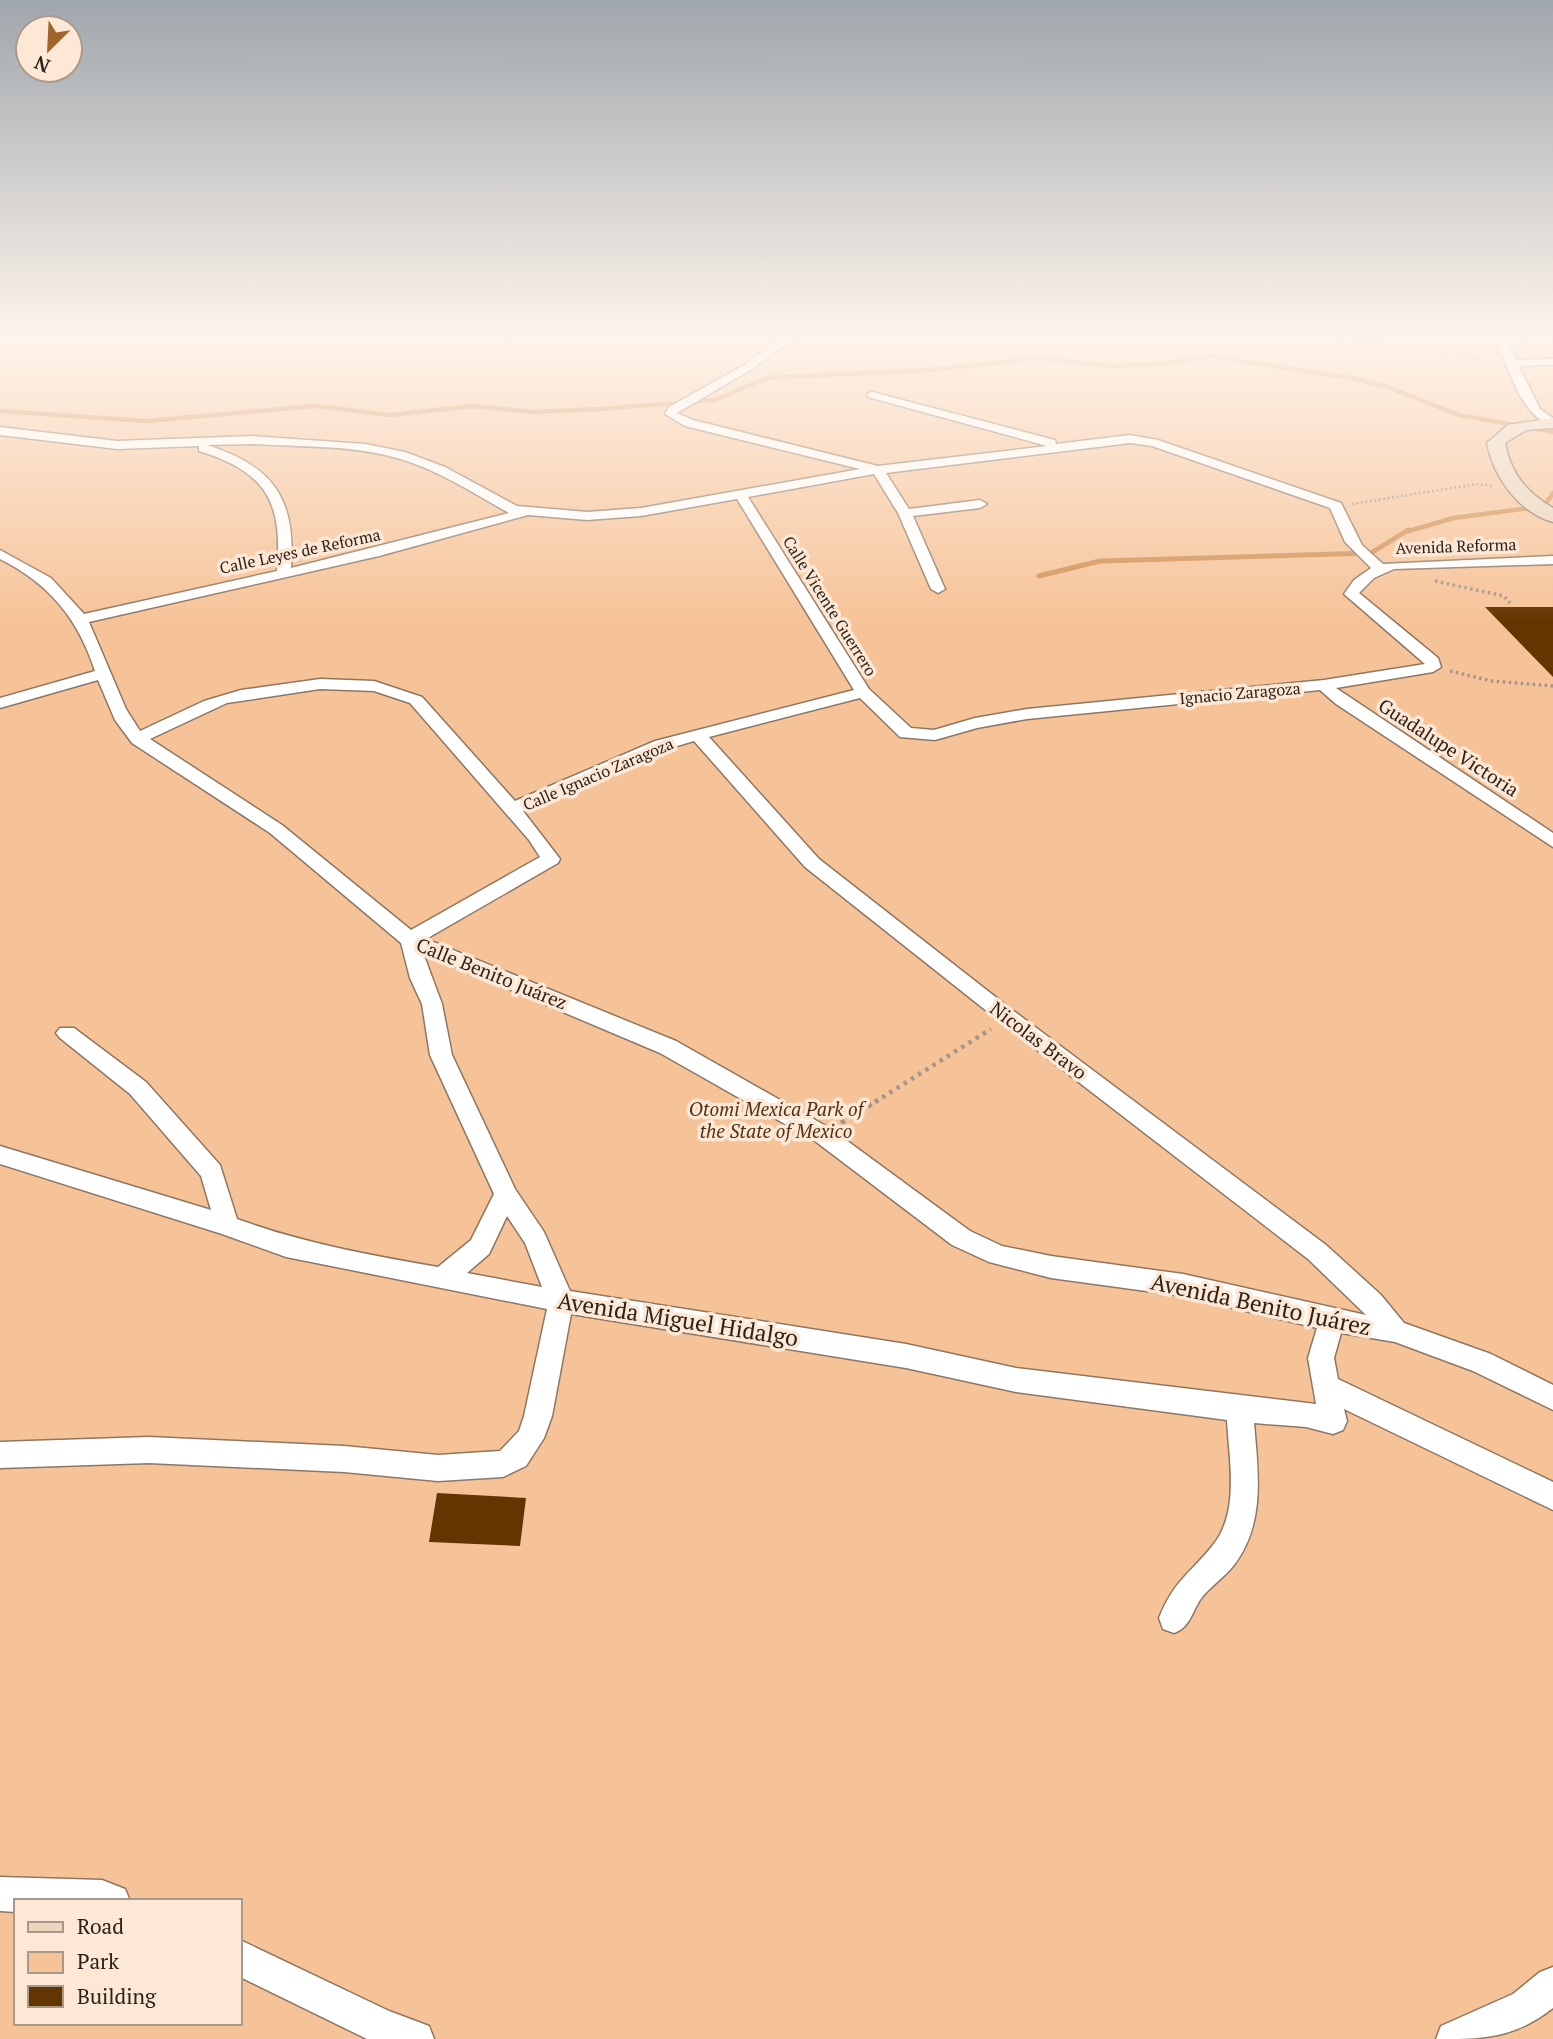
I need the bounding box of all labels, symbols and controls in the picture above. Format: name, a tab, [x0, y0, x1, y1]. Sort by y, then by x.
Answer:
north arrow	[14, 14, 84, 84]
text: N	[30, 50, 54, 79]
street label: Calle Leyes de Reforma	[218, 523, 382, 579]
street label: Calle Vicente Guerrero	[778, 532, 882, 680]
street label: Avenida Reforma	[1395, 533, 1517, 559]
street label: Ignacio Zaragoza	[1178, 677, 1302, 709]
street label: Guadalupe Victoria	[1374, 692, 1524, 802]
street label: Calle Ignacio Zaragoza	[519, 732, 677, 816]
street label: Calle Benito Juárez	[413, 931, 571, 1015]
street label: Nicolas Bravo	[985, 995, 1093, 1085]
park label: Otomi Mexica Park of the State of Mexico	[689, 1096, 867, 1143]
street label: Avenida Benito Juárez	[1148, 1265, 1374, 1343]
street label: Avenida Miguel Hidalgo	[555, 1285, 801, 1353]
legend	[14, 1899, 242, 2025]
text: Road	[77, 1912, 124, 1940]
text: Park	[77, 1947, 119, 1975]
text: Building	[77, 1982, 157, 2010]

